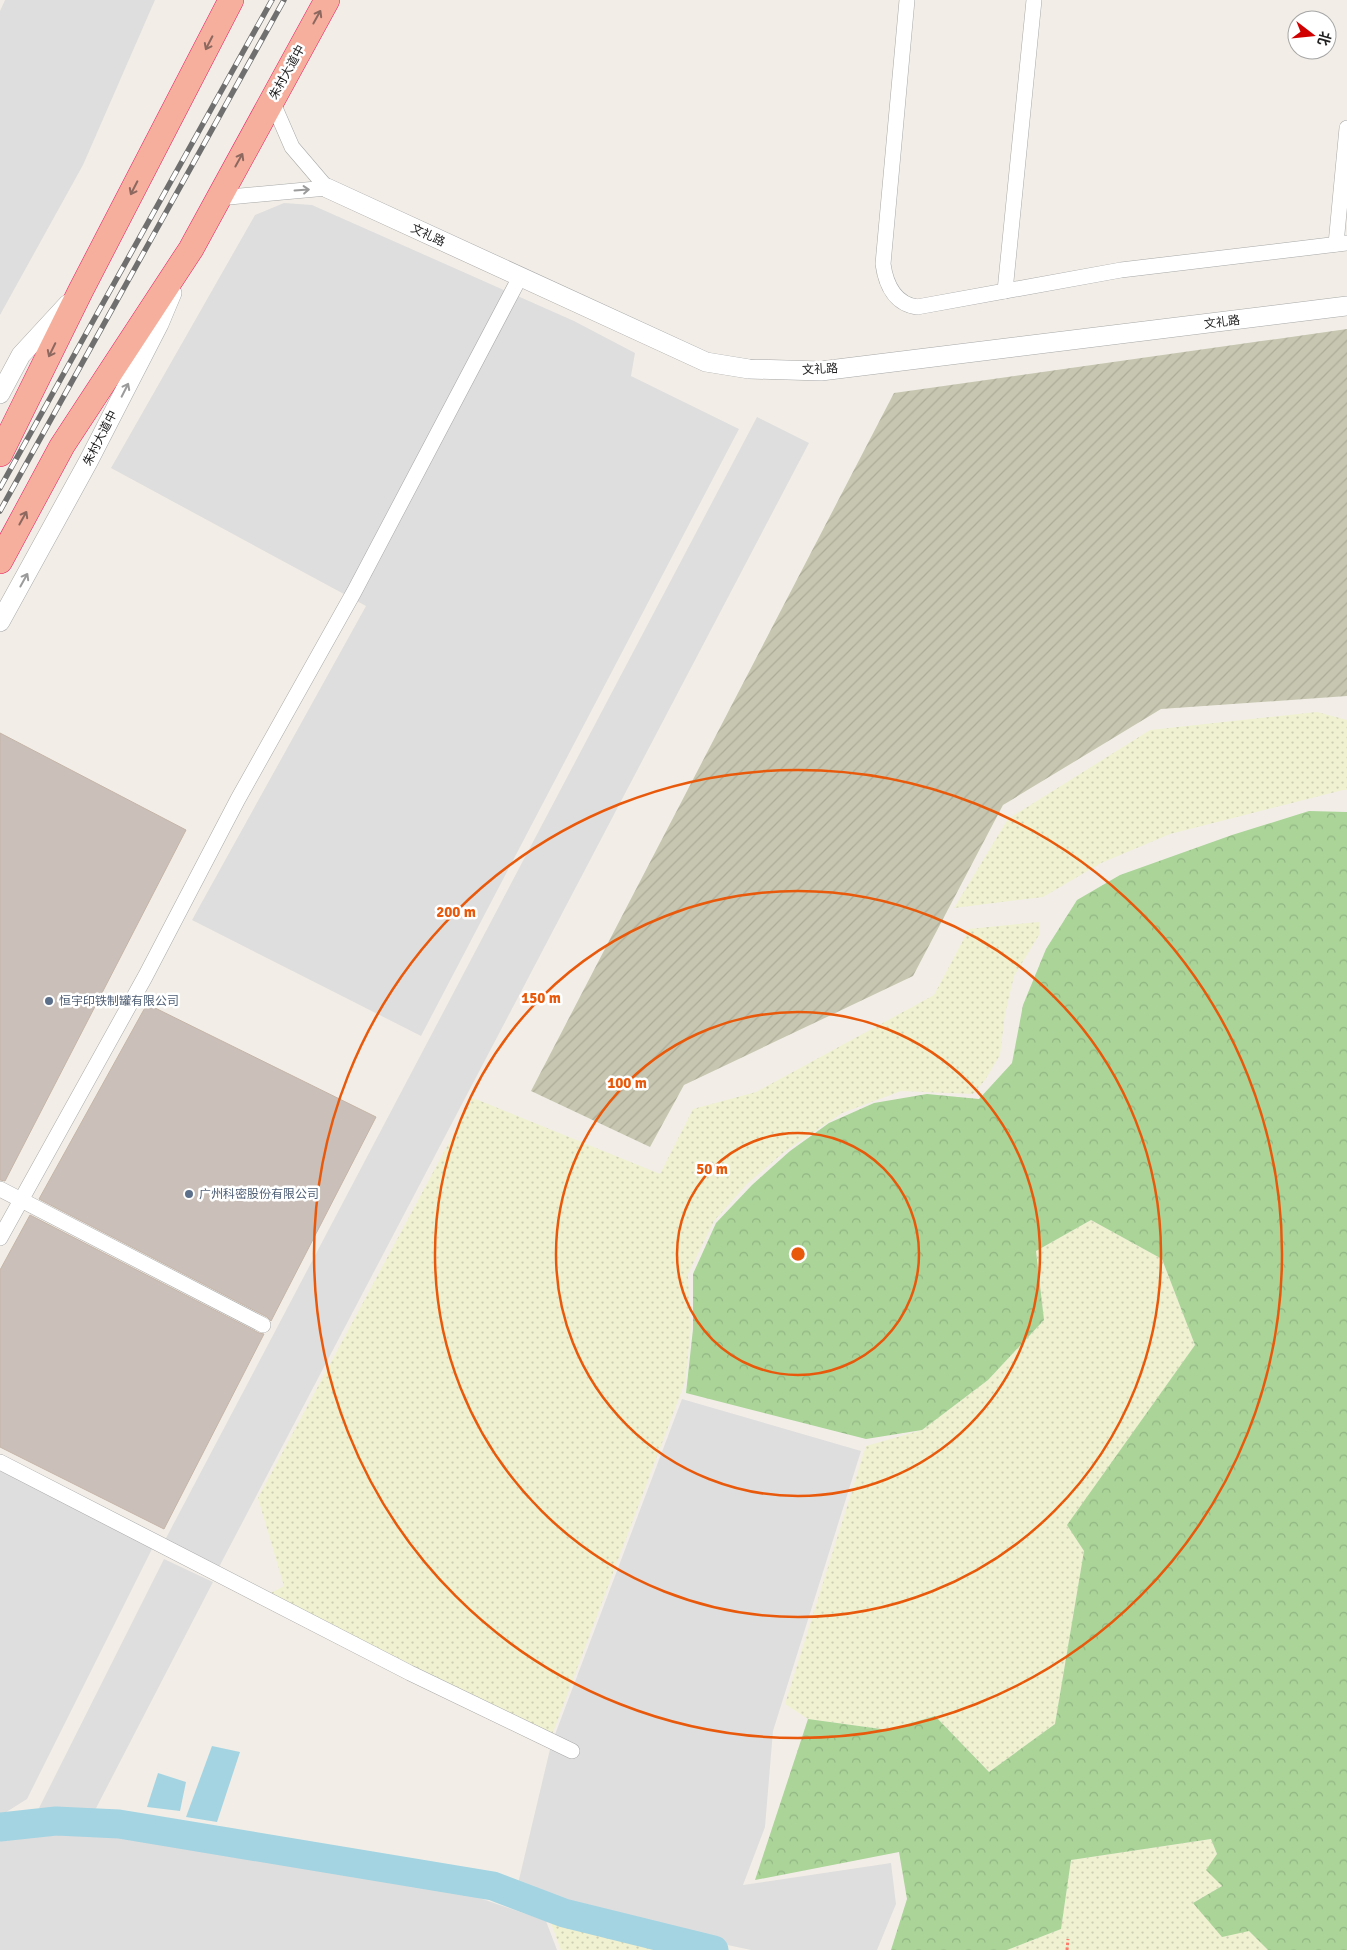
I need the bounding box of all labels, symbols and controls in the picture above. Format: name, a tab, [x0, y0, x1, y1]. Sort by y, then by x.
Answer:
one-way arrow	[312, 10, 322, 25]
north arrow	[1287, 10, 1337, 60]
text: 北	[1314, 29, 1334, 48]
one-way arrow	[204, 36, 214, 51]
street label: 朱村大道中	[266, 42, 309, 102]
one-way arrow	[235, 153, 245, 168]
one-way arrow	[129, 180, 139, 195]
one-way arrow	[294, 186, 310, 195]
street label: 文礼路	[408, 221, 447, 250]
street label: 文礼路	[1203, 313, 1241, 332]
one-way arrow	[47, 342, 56, 357]
street label: 文礼路	[802, 361, 838, 378]
one-way arrow	[121, 383, 130, 398]
street label: 朱村大道中	[80, 408, 121, 468]
one-way arrow	[19, 511, 29, 526]
one-way arrow	[19, 573, 29, 587]
text: 200 m	[436, 903, 476, 921]
text: 150 m	[521, 989, 561, 1007]
place label: 恒宇印铁制罐有限公司	[59, 994, 179, 1009]
marker: 恒宇印铁制罐有限公司	[43, 995, 55, 1007]
text: 100 m	[607, 1074, 647, 1092]
text: 50 m	[696, 1160, 728, 1178]
place label: 广州科密股份有限公司	[199, 1187, 319, 1202]
marker: 广州科密股份有限公司	[183, 1188, 195, 1200]
centre of rings	[789, 1245, 807, 1263]

